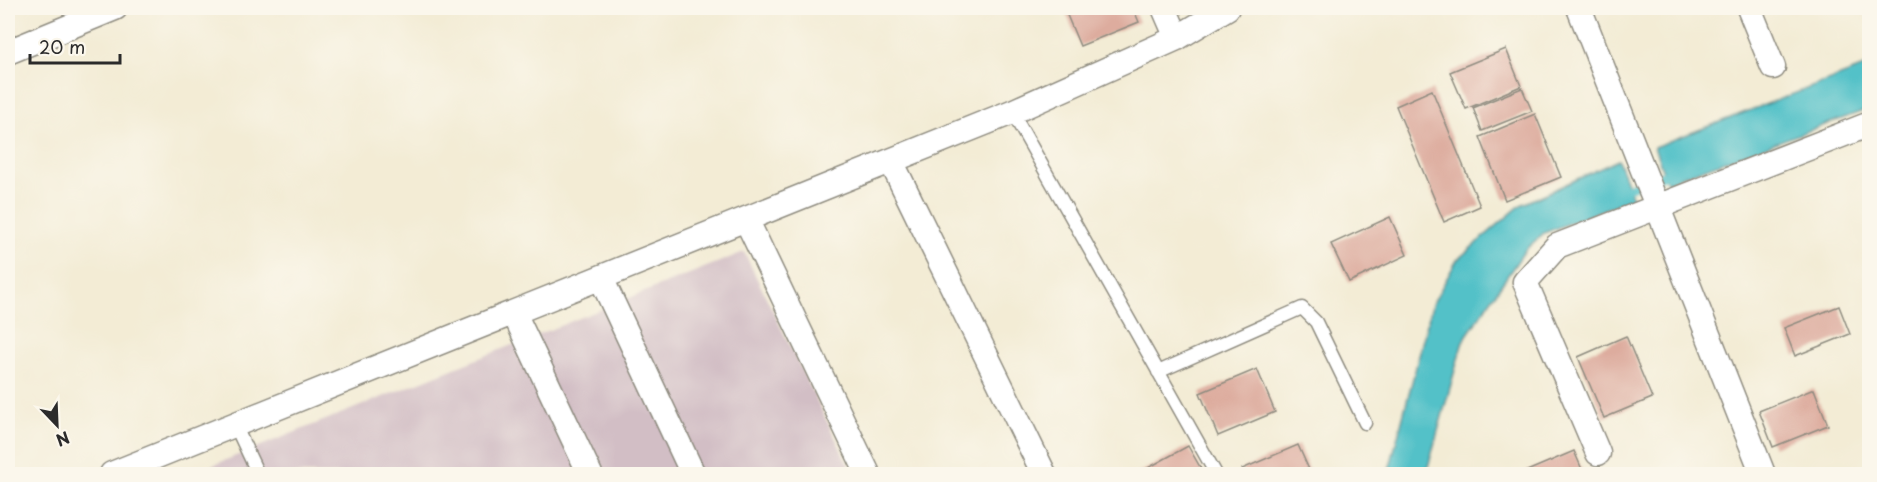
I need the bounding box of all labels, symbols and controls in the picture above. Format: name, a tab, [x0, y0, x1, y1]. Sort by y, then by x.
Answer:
scale bar	[30, 27, 120, 65]
text: 20 m	[39, 33, 85, 60]
north arrow	[27, 395, 87, 455]
text: N	[53, 426, 74, 453]

